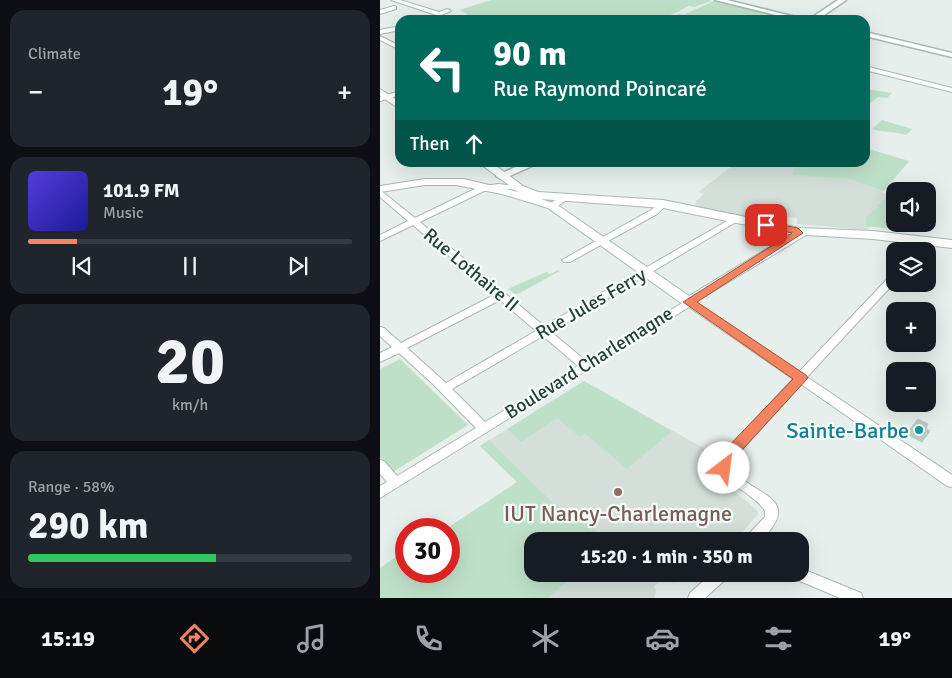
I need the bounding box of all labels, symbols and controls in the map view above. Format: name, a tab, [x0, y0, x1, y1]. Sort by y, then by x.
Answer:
text: 90 m	[493, 32, 567, 75]
icon: left	[410, 35, 475, 100]
text: Climate	[28, 44, 81, 64]
text: 19°	[162, 69, 218, 116]
text: −	[28, 75, 43, 109]
text: +	[337, 75, 352, 109]
text: Rue Raymond Poincaré	[493, 75, 707, 102]
icon: ahead	[460, 130, 488, 158]
text: Then	[410, 132, 450, 156]
text: 101.9 FM	[103, 179, 180, 203]
map controls	[886, 182, 936, 412]
button: sound	[886, 182, 936, 232]
text: Music	[103, 203, 144, 223]
pin	[745, 204, 787, 246]
icon: arrive	[752, 211, 780, 239]
street label: Rue Lothaire II	[418, 223, 524, 317]
button: layers	[886, 242, 936, 292]
icon: previous	[68, 252, 96, 280]
icon: pause	[176, 252, 204, 280]
icon: next	[284, 252, 312, 280]
street label: Rue Jules Ferry	[531, 263, 651, 345]
street label: Boulevard Charlemagne	[501, 301, 677, 425]
button: +	[886, 302, 936, 352]
text: 20	[155, 322, 225, 402]
button: −	[886, 362, 936, 412]
text: km/h	[172, 395, 208, 415]
place label: Sainte-Barbe	[786, 417, 909, 444]
marker: Sainte-Barbe	[913, 424, 925, 436]
position arrow	[697, 441, 749, 493]
text: Range · 58%	[28, 477, 114, 497]
marker: IUT Nancy-Charlemagne	[612, 486, 624, 498]
place label: IUT Nancy-Charlemagne	[504, 500, 732, 527]
text: 290 km	[28, 502, 149, 549]
speed limit sign: 30	[395, 518, 460, 583]
text: 15:20 · 1 min · 350 m	[580, 545, 753, 569]
icon: directions	[177, 621, 212, 656]
icon: music	[294, 621, 329, 656]
icon: phone	[411, 621, 446, 656]
icon: climate	[528, 621, 563, 656]
icon: car	[645, 621, 680, 656]
icon: filters	[761, 621, 796, 656]
text: 15:19	[41, 625, 95, 652]
text: 19°	[878, 625, 911, 652]

